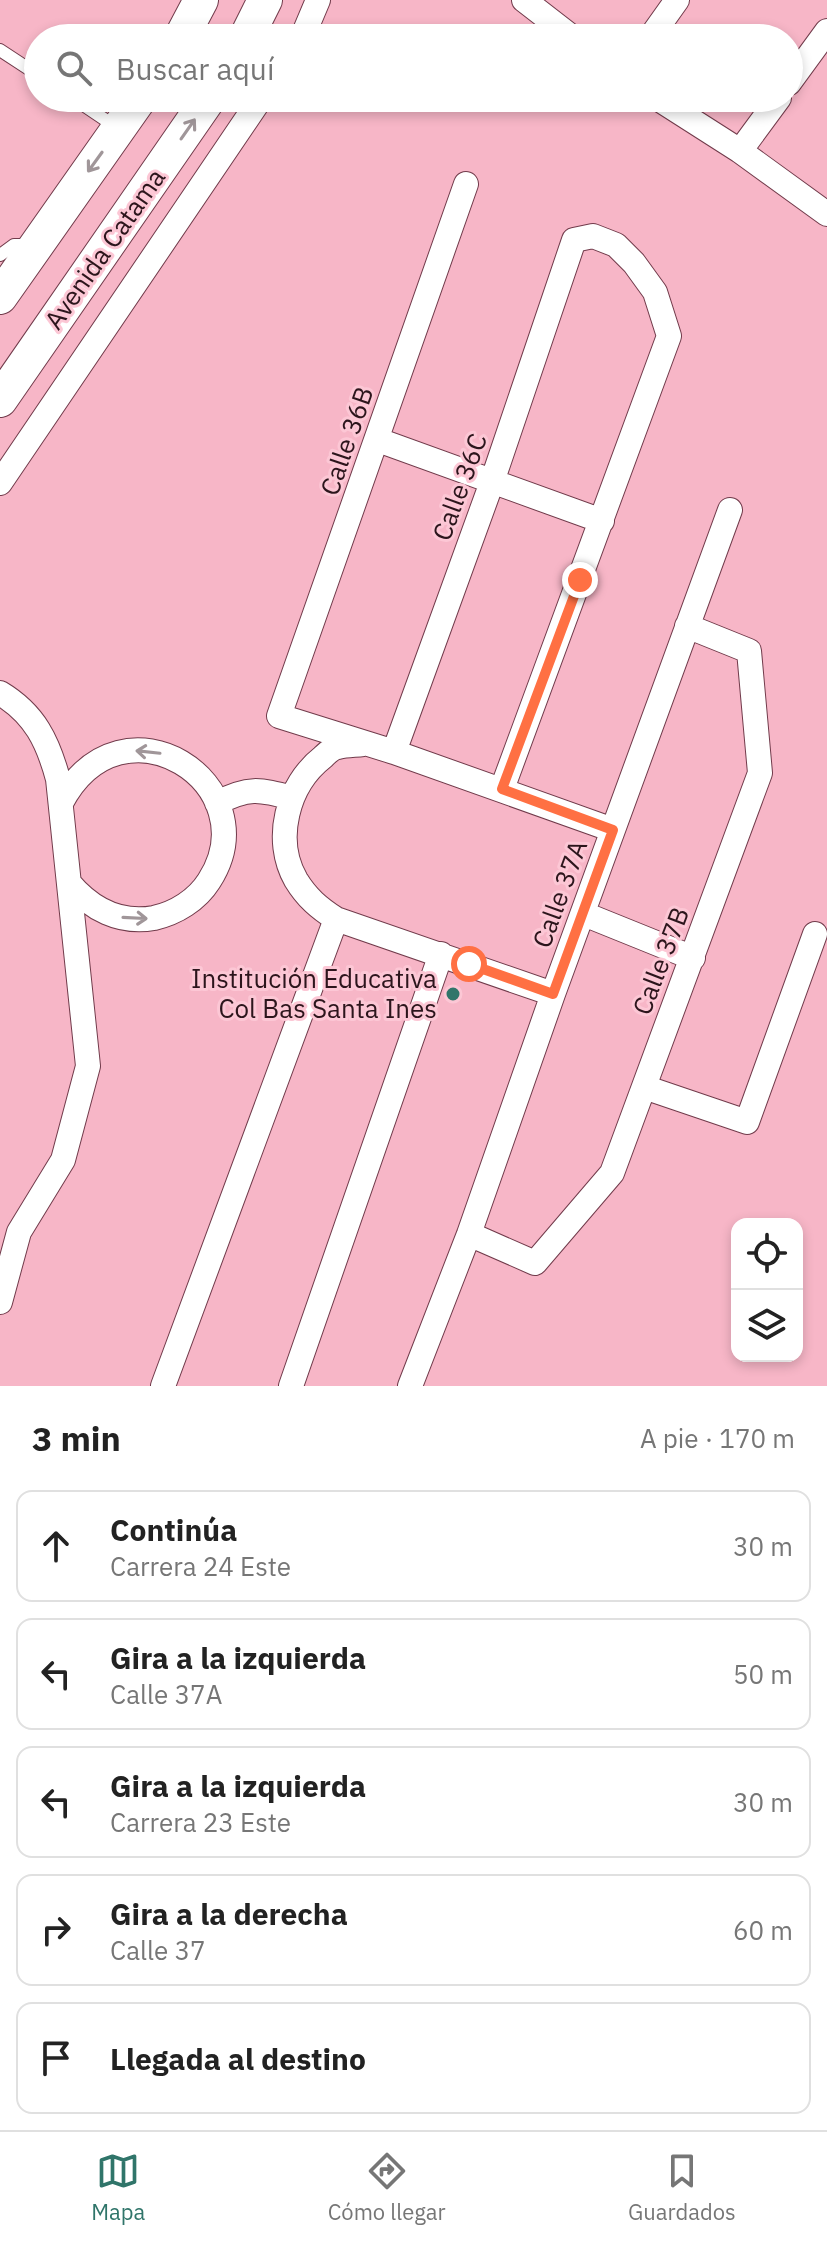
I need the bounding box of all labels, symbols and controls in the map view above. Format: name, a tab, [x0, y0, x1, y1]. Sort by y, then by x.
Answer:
search box	[24, 24, 803, 112]
icon: search	[52, 46, 96, 90]
text: Buscar aquí	[116, 49, 274, 88]
one-way arrow	[180, 118, 196, 140]
one-way arrow	[87, 150, 103, 172]
street label: Avenida Catama	[36, 161, 172, 336]
street label: Calle 36B	[312, 382, 380, 499]
street label: Calle 36C	[424, 428, 494, 545]
route end	[562, 562, 598, 598]
one-way arrow	[135, 744, 162, 759]
street label: Calle 37A	[524, 835, 594, 952]
street label: Calle 37B	[624, 902, 696, 1019]
one-way arrow	[121, 911, 147, 926]
route start	[451, 946, 487, 982]
place label: Institución Educativa Col Bas Santa Ines	[191, 961, 437, 1025]
marker: Institución Educativa Col Bas Santa Ines	[444, 985, 462, 1003]
map controls	[731, 1218, 803, 1362]
button: locate	[731, 1218, 803, 1290]
button: layers	[731, 1290, 803, 1362]
text: 3 min	[32, 1416, 121, 1460]
text: A pie · 170 m	[640, 1421, 795, 1455]
text: Continúa	[110, 1510, 237, 1549]
icon: ahead	[34, 1524, 78, 1568]
text: 30 m	[733, 1529, 793, 1563]
text: Carrera 24 Este	[110, 1549, 291, 1583]
text: Gira a la izquierda	[110, 1638, 366, 1677]
icon: left	[34, 1652, 78, 1696]
text: 50 m	[733, 1657, 793, 1691]
text: Calle 37A	[110, 1677, 222, 1711]
text: Gira a la izquierda	[110, 1766, 366, 1805]
icon: left	[34, 1780, 78, 1824]
text: 30 m	[733, 1785, 793, 1819]
text: Carrera 23 Este	[110, 1805, 291, 1839]
text: Gira a la derecha	[110, 1894, 348, 1933]
icon: right	[34, 1908, 78, 1952]
text: 60 m	[733, 1913, 793, 1947]
text: Calle 37	[110, 1933, 206, 1967]
icon: arrive	[34, 2036, 78, 2080]
text: Llegada al destino	[110, 2039, 366, 2078]
tab: Mapa	[91, 2149, 145, 2226]
tab: Cómo llegar	[328, 2149, 446, 2226]
tab: Guardados	[628, 2149, 736, 2226]

